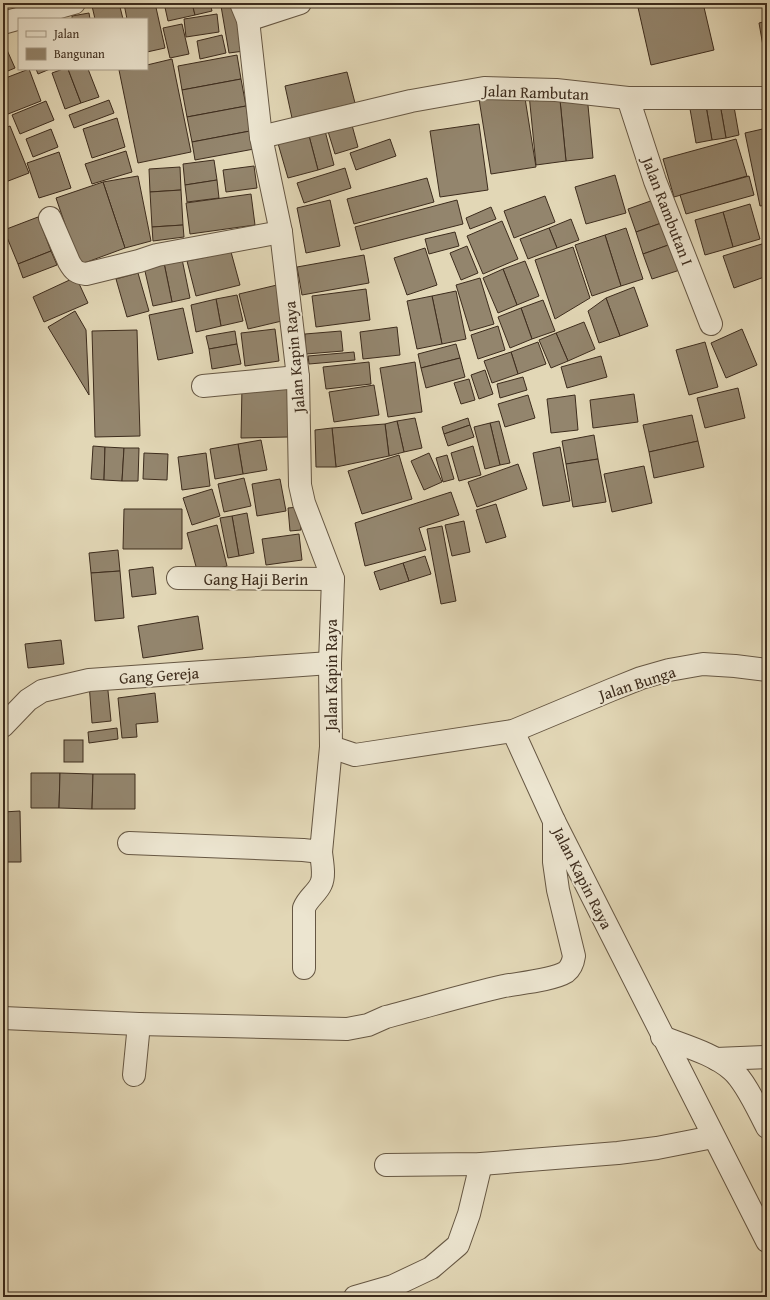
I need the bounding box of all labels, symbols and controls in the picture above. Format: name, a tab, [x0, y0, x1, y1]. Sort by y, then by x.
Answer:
legend	[18, 18, 148, 70]
text: Jalan	[52, 25, 79, 42]
text: Bangunan	[54, 45, 105, 62]
street label: Jalan Rambutan	[481, 78, 589, 106]
street label: Jalan Rambutan I	[636, 151, 700, 269]
street label: Jalan Kapin Raya	[277, 300, 311, 416]
street label: Gang Haji Berin	[204, 567, 308, 591]
street label: Jalan Kapin Raya	[319, 619, 343, 733]
street label: Jalan Bunga	[594, 659, 679, 707]
street label: Gang Gereja	[118, 660, 200, 690]
street label: Jalan Kapin Raya	[546, 821, 619, 934]

